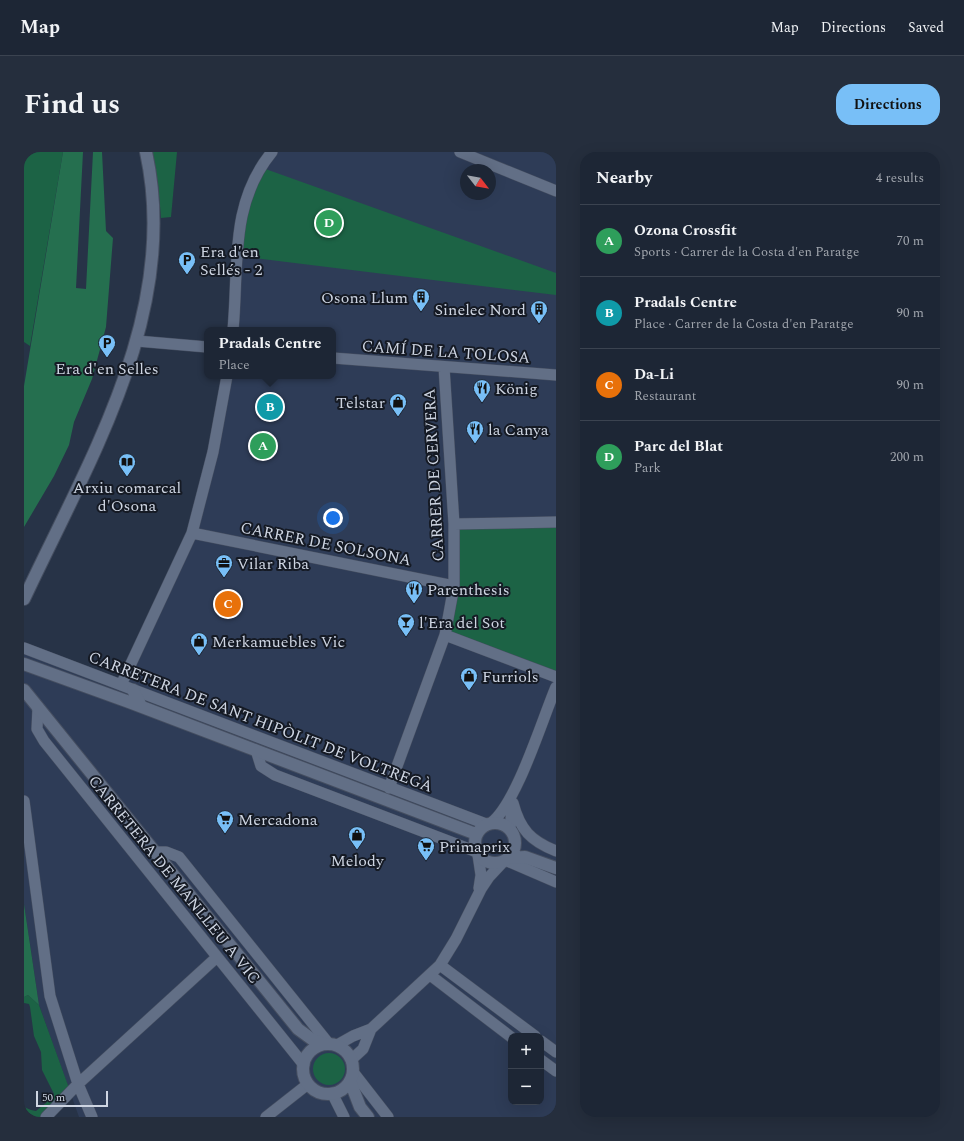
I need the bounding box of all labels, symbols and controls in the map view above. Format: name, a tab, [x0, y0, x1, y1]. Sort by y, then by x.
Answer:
text: Map	[20, 13, 60, 42]
text: Map	[771, 17, 799, 38]
text: Directions	[821, 17, 886, 38]
text: Saved	[908, 17, 944, 38]
text: Find us	[24, 83, 120, 126]
button: Directions	[836, 84, 940, 125]
north arrow	[460, 164, 496, 200]
text: Nearby	[596, 165, 652, 191]
text: 4 results	[876, 168, 924, 188]
pin: D	[316, 208, 342, 238]
text: Ozona Crossfit	[634, 219, 737, 242]
text: A	[604, 231, 614, 251]
text: 70 m	[897, 231, 924, 251]
place label: Era d'en Sellés - 2	[200, 240, 263, 282]
text: Sports · Carrer de la Costa d'en Paratge	[634, 242, 859, 262]
parking icon: Era d'en Sellés - 2	[177, 250, 197, 275]
place label: Osona Llum	[321, 286, 408, 310]
building icon: Osona Llum	[411, 287, 431, 312]
text: Pradals Centre	[634, 291, 737, 314]
place label: Sinelec Nord	[435, 298, 526, 322]
building icon: Sinelec Nord	[529, 299, 549, 324]
text: B	[604, 303, 614, 323]
text: 90 m	[897, 303, 924, 323]
text: Place · Carrer de la Costa d'en Paratge	[634, 314, 853, 334]
popup	[204, 327, 336, 379]
text: Pradals Centre	[218, 332, 322, 355]
parking icon: Era d'en Selles	[97, 333, 117, 358]
street label: CAMÍ DE LA TOLOSA	[361, 334, 531, 370]
text: Place	[218, 355, 249, 375]
place label: Era d'en Selles	[55, 357, 159, 381]
text: Da-Li	[634, 363, 674, 386]
text: C	[604, 375, 614, 395]
text: 90 m	[897, 375, 924, 395]
place label: König	[495, 377, 538, 401]
restaurant icon: König	[472, 378, 492, 403]
text: Restaurant	[634, 386, 696, 406]
street label: CARRER DE CERVERA	[417, 388, 451, 562]
place label: Telstar	[336, 391, 385, 415]
pin: B	[257, 392, 283, 422]
shop icon: Telstar	[388, 392, 408, 417]
place label: la Canya	[488, 418, 549, 442]
restaurant icon: la Canya	[465, 419, 485, 444]
pin: A	[250, 431, 276, 461]
text: Parc del Blat	[634, 435, 723, 458]
text: D	[604, 447, 614, 467]
text: 200 m	[890, 447, 924, 467]
library icon: Arxiu comarcal d'Osona	[117, 452, 137, 477]
text: Park	[634, 458, 661, 478]
place label: Arxiu comarcal d'Osona	[73, 476, 181, 518]
your location	[323, 508, 343, 528]
street label: CARRER DE SOLSONA	[238, 516, 413, 572]
place label: Vilar Riba	[237, 552, 309, 576]
office icon: Vilar Riba	[214, 553, 234, 578]
place label: Parenthesis	[427, 578, 510, 602]
restaurant icon: Parenthesis	[404, 579, 424, 604]
pin: C	[215, 589, 241, 619]
place label: l'Era del Sot	[419, 611, 505, 635]
bar icon: l'Era del Sot	[396, 612, 416, 637]
place label: Merkamuebles Vic	[212, 630, 345, 654]
shop icon: Merkamuebles Vic	[189, 631, 209, 656]
street label: CARRETERA DE SANT HIPÒLIT DE VOLTREGÀ	[85, 645, 436, 799]
place label: Furriols	[482, 665, 539, 689]
shop icon: Furriols	[459, 666, 479, 691]
street label: CARRETERA DE MANLLEU A VIC	[82, 770, 266, 989]
place label: Mercadona	[238, 808, 318, 832]
supermarket icon: Mercadona	[215, 809, 235, 834]
shop icon: Melody	[347, 825, 367, 850]
place label: Primaprix	[439, 835, 510, 859]
supermarket icon: Primaprix	[416, 836, 436, 861]
place label: Melody	[330, 849, 385, 873]
map controls	[508, 1033, 544, 1105]
button: +	[508, 1033, 544, 1069]
button: −	[508, 1069, 544, 1105]
scale bar	[36, 1089, 108, 1108]
text: 50 m	[42, 1089, 65, 1106]

